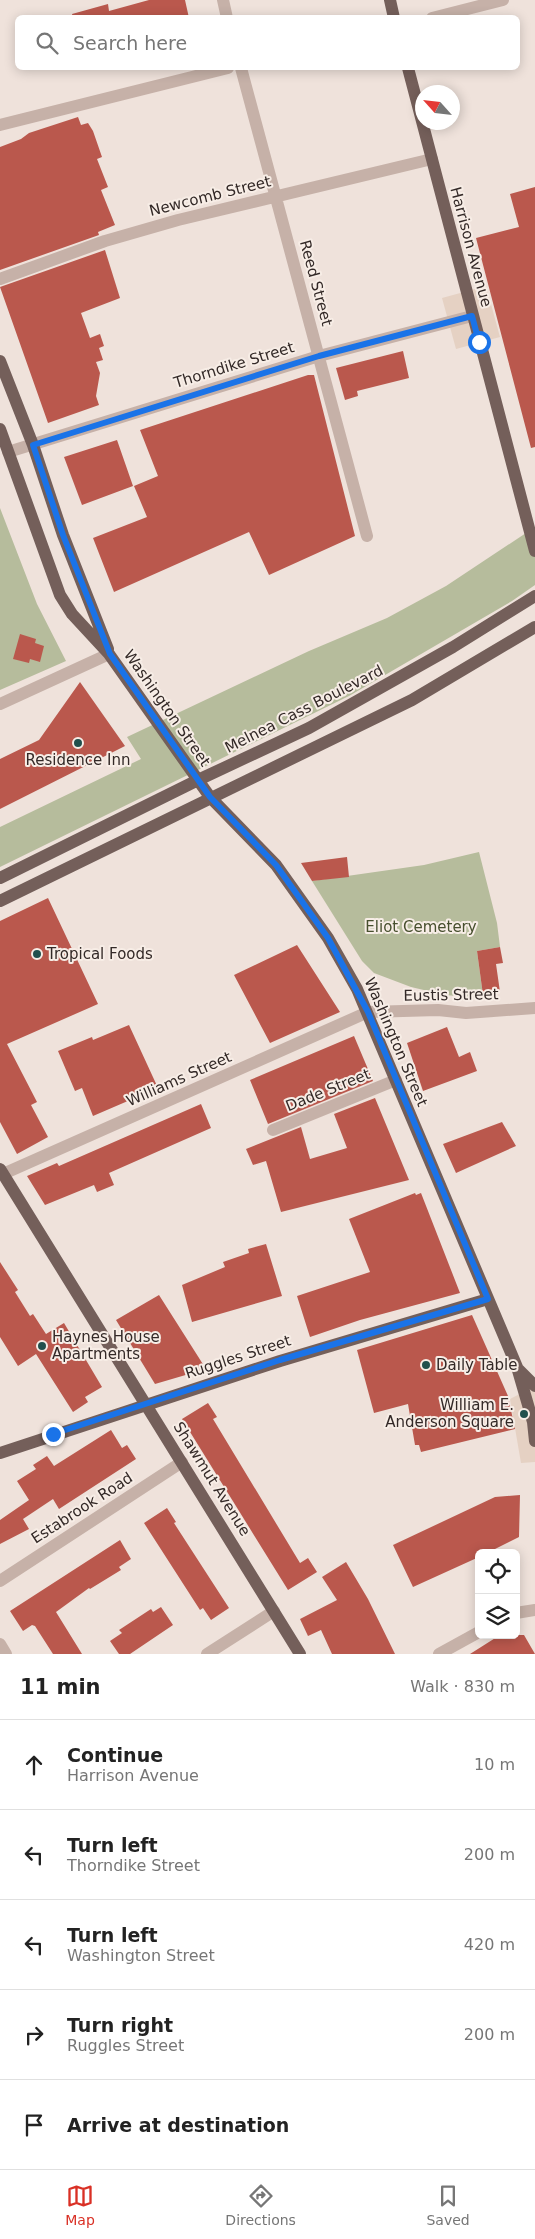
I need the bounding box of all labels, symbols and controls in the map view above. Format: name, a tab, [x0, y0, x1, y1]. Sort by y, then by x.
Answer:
search box	[15, 15, 520, 70]
icon: search	[33, 29, 61, 57]
text: Search here	[73, 32, 187, 54]
north arrow	[415, 85, 460, 130]
street label: Newcomb Street	[147, 172, 273, 220]
street label: Harrison Avenue	[446, 185, 496, 309]
street label: Reed Street	[296, 238, 336, 328]
route start	[468, 331, 491, 354]
street label: Thorndike Street	[171, 338, 296, 392]
street label: Washington Street	[120, 646, 214, 770]
street label: Melnea Cass Boulevard	[222, 661, 386, 757]
marker: Residence Inn	[72, 737, 84, 749]
place label: Residence Inn	[26, 751, 130, 769]
park label: Eliot Cemetery	[365, 918, 477, 936]
place label: Tropical Foods	[46, 945, 153, 963]
marker: Tropical Foods	[31, 948, 43, 960]
street label: Washington Street	[361, 975, 431, 1109]
street label: Eustis Street	[403, 985, 499, 1005]
street label: Williams Street	[124, 1048, 234, 1110]
street label: Dade Street	[283, 1065, 373, 1115]
place label: Haynes House Apartments	[52, 1328, 160, 1363]
street label: Ruggles Street	[183, 1331, 293, 1383]
marker: Haynes House Apartments	[36, 1340, 48, 1352]
place label: Daily Table	[436, 1356, 518, 1374]
marker: Daily Table	[420, 1359, 432, 1371]
place label: William E. Anderson Square	[385, 1396, 514, 1431]
marker: William E. Anderson Square	[518, 1408, 530, 1420]
street label: Shawmut Avenue	[170, 1419, 254, 1539]
route end	[42, 1423, 65, 1446]
street label: Estabrook Road	[28, 1469, 136, 1547]
map controls	[475, 1549, 520, 1639]
button: locate	[475, 1549, 520, 1594]
button: layers	[475, 1594, 520, 1639]
text: 11 min	[20, 1675, 101, 1699]
text: Walk · 830 m	[410, 1677, 515, 1696]
text: Continue	[67, 1744, 163, 1766]
icon: ahead	[20, 1751, 48, 1779]
text: 10 m	[474, 1755, 515, 1774]
text: Harrison Avenue	[67, 1766, 199, 1785]
text: Turn left	[67, 1834, 158, 1856]
icon: left	[20, 1841, 48, 1869]
text: 200 m	[464, 1845, 515, 1864]
text: Thorndike Street	[67, 1856, 200, 1875]
text: Turn left	[67, 1924, 158, 1946]
icon: left	[20, 1931, 48, 1959]
text: 420 m	[464, 1935, 515, 1954]
text: Washington Street	[67, 1946, 215, 1965]
text: Turn right	[67, 2014, 173, 2036]
icon: right	[20, 2021, 48, 2049]
text: 200 m	[464, 2025, 515, 2044]
text: Ruggles Street	[67, 2036, 184, 2055]
icon: arrive	[20, 2111, 48, 2139]
text: Arrive at destination	[67, 2114, 289, 2136]
tab: Map	[65, 2182, 95, 2228]
tab: Directions	[225, 2182, 296, 2228]
tab: Saved	[426, 2182, 470, 2228]

